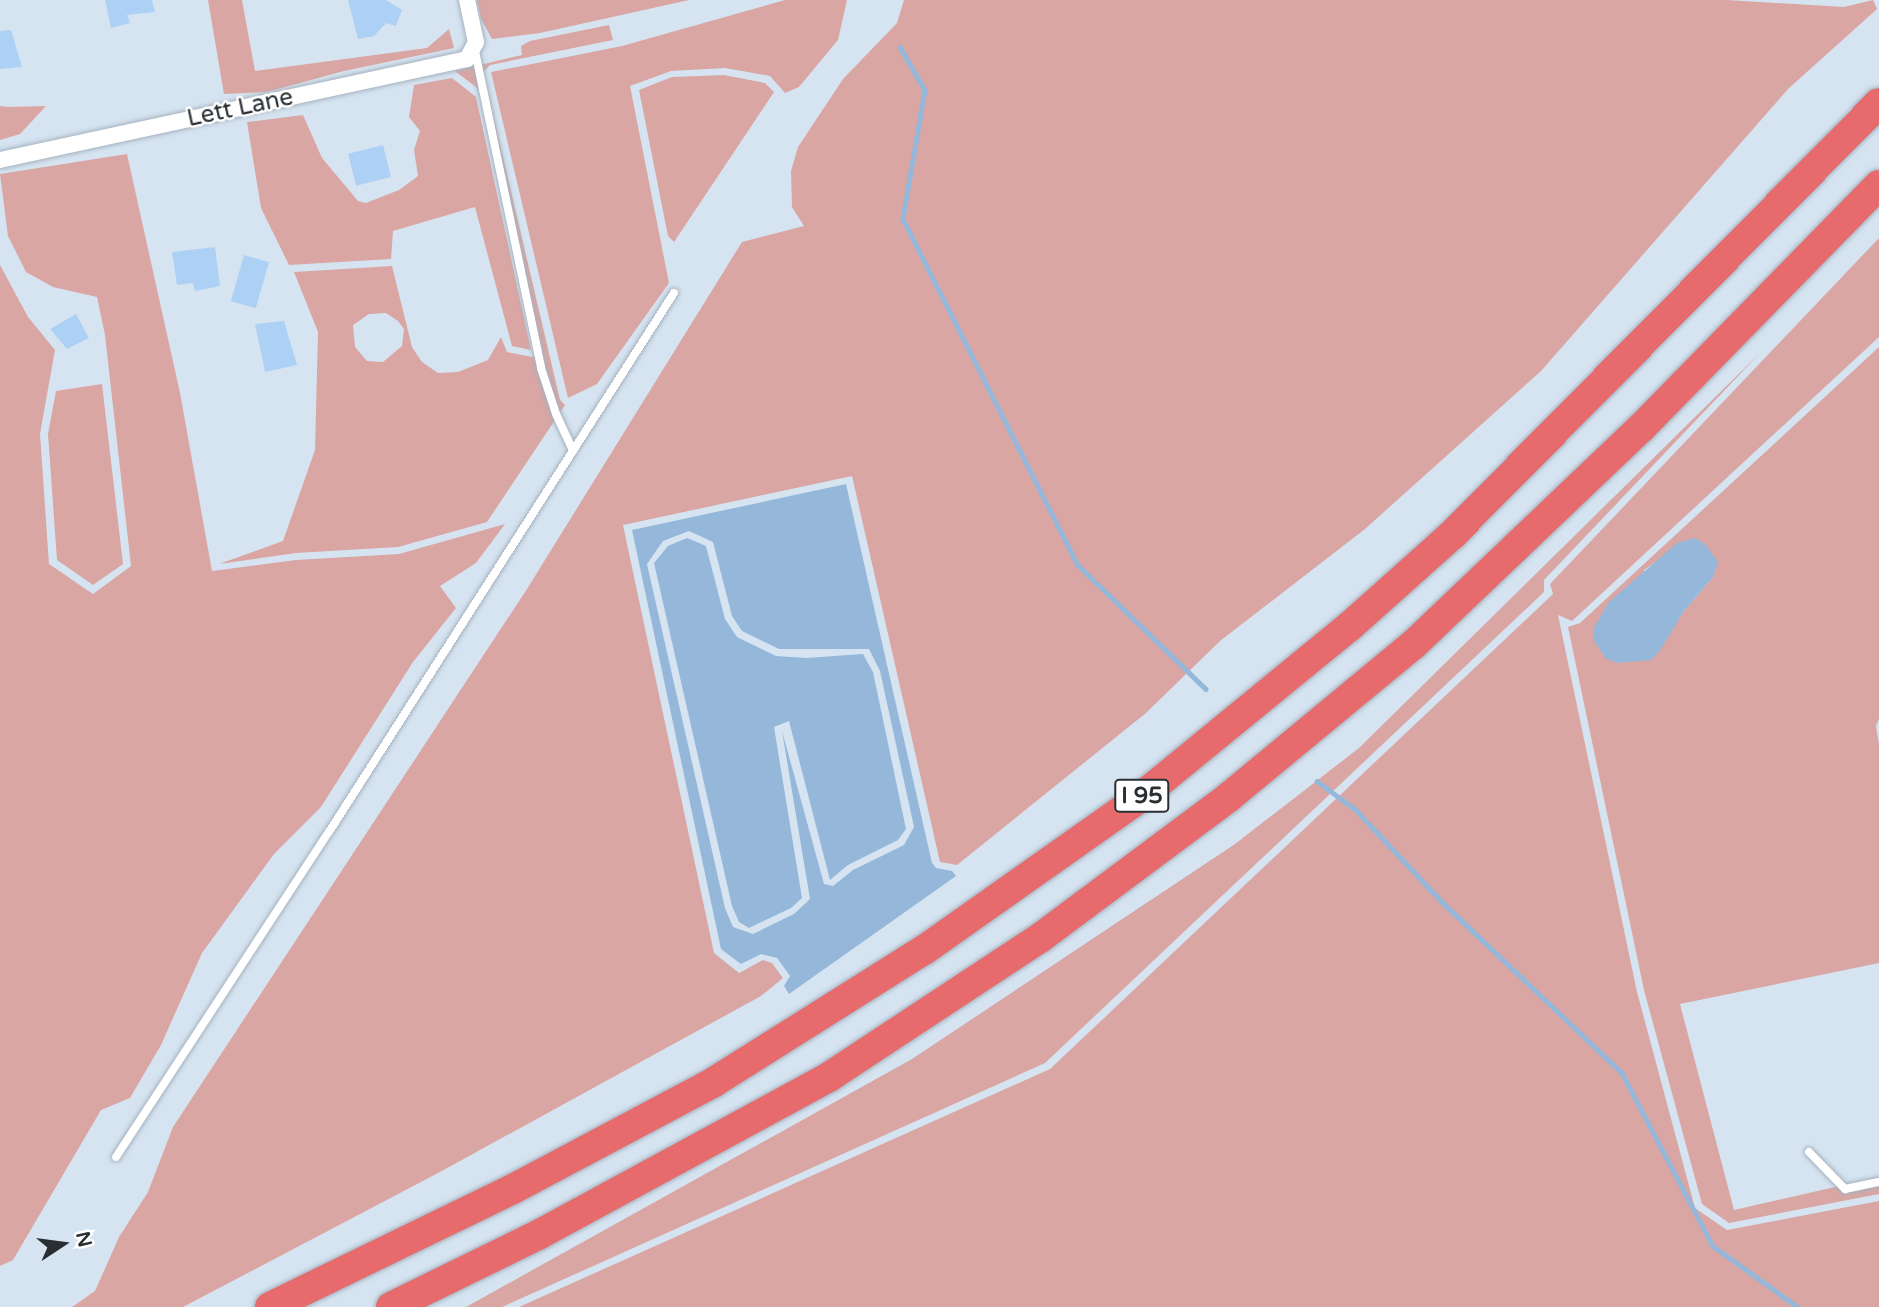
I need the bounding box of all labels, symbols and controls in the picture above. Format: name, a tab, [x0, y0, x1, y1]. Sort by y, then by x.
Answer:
street label: Lett Lane	[184, 83, 296, 133]
road number: I 95	[1114, 776, 1170, 816]
north arrow	[28, 1209, 98, 1279]
text: N	[71, 1229, 96, 1249]

